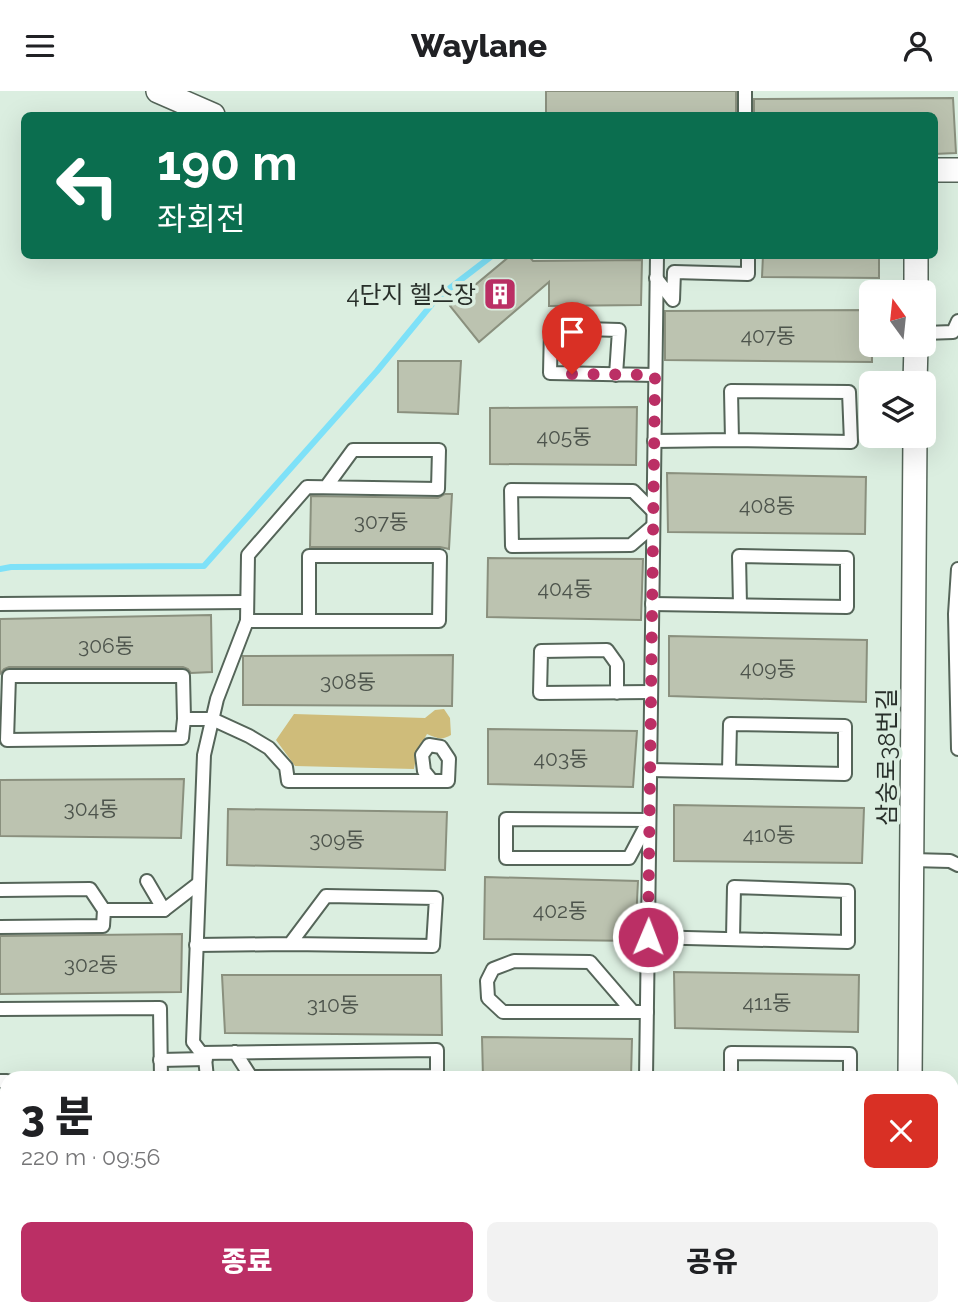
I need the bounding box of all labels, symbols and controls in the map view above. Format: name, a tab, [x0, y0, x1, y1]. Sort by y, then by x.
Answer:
icon: menu	[21, 27, 59, 65]
text: Waylane	[411, 27, 547, 64]
icon: person	[899, 27, 937, 65]
text: 190 m	[157, 134, 298, 191]
icon: left	[42, 140, 133, 231]
text: 좌회전	[157, 200, 245, 237]
building icon: 4단지 헬스장	[481, 275, 519, 313]
place label: 4단지 헬스장	[346, 280, 476, 309]
north arrow	[859, 280, 936, 357]
map controls	[859, 280, 936, 448]
pin	[542, 302, 602, 374]
icon: arrive	[553, 313, 591, 351]
house number: 407동	[741, 323, 795, 348]
button: layers	[859, 371, 936, 448]
house number: 405동	[536, 424, 592, 449]
house number: 408동	[739, 493, 795, 518]
house number: 307동	[354, 509, 408, 534]
house number: 404동	[537, 576, 593, 601]
house number: 306동	[78, 633, 134, 658]
house number: 409동	[740, 656, 796, 681]
house number: 308동	[320, 669, 376, 694]
street label: 삼숭로38번길	[872, 688, 901, 826]
house number: 403동	[534, 746, 588, 771]
house number: 304동	[64, 796, 118, 821]
house number: 410동	[743, 822, 795, 847]
house number: 309동	[309, 827, 365, 852]
house number: 402동	[533, 898, 587, 923]
position arrow	[611, 900, 685, 974]
house number: 302동	[64, 952, 118, 977]
house number: 411동	[743, 990, 791, 1015]
house number: 310동	[307, 992, 359, 1017]
text: 3 분	[21, 1092, 93, 1141]
button: close	[864, 1094, 938, 1168]
text: 220 m · 09:56	[21, 1143, 160, 1170]
button: 종료	[21, 1222, 473, 1302]
button: 공유	[487, 1222, 938, 1302]

